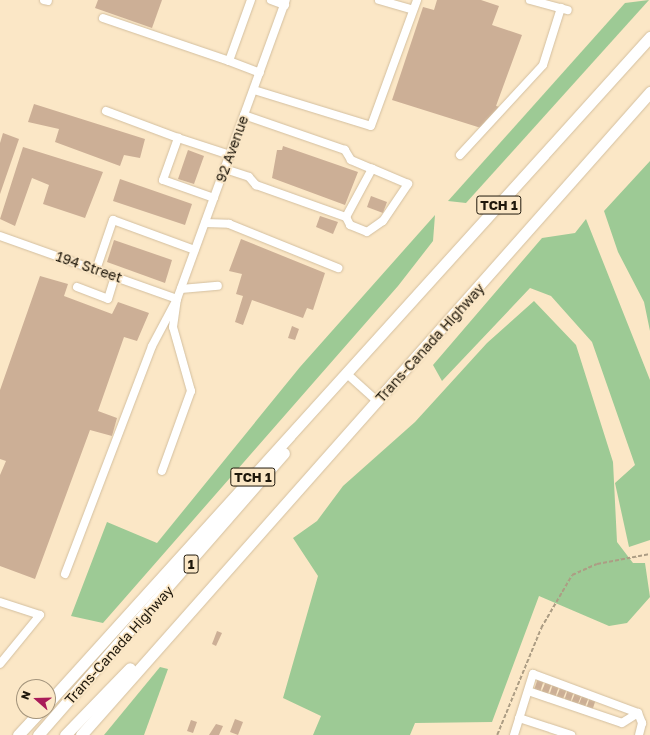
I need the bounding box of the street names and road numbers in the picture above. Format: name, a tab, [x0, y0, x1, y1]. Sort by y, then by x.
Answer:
street label: 92 Avenue	[212, 113, 252, 185]
road number: TCH 1	[476, 194, 522, 216]
street label: 194 Street	[54, 248, 124, 286]
street label: Trans-Canada Highway	[372, 280, 488, 406]
road number: TCH 1	[230, 466, 276, 488]
road number: 1	[183, 553, 199, 575]
street label: Trans-Canada Highway	[61, 582, 177, 708]

